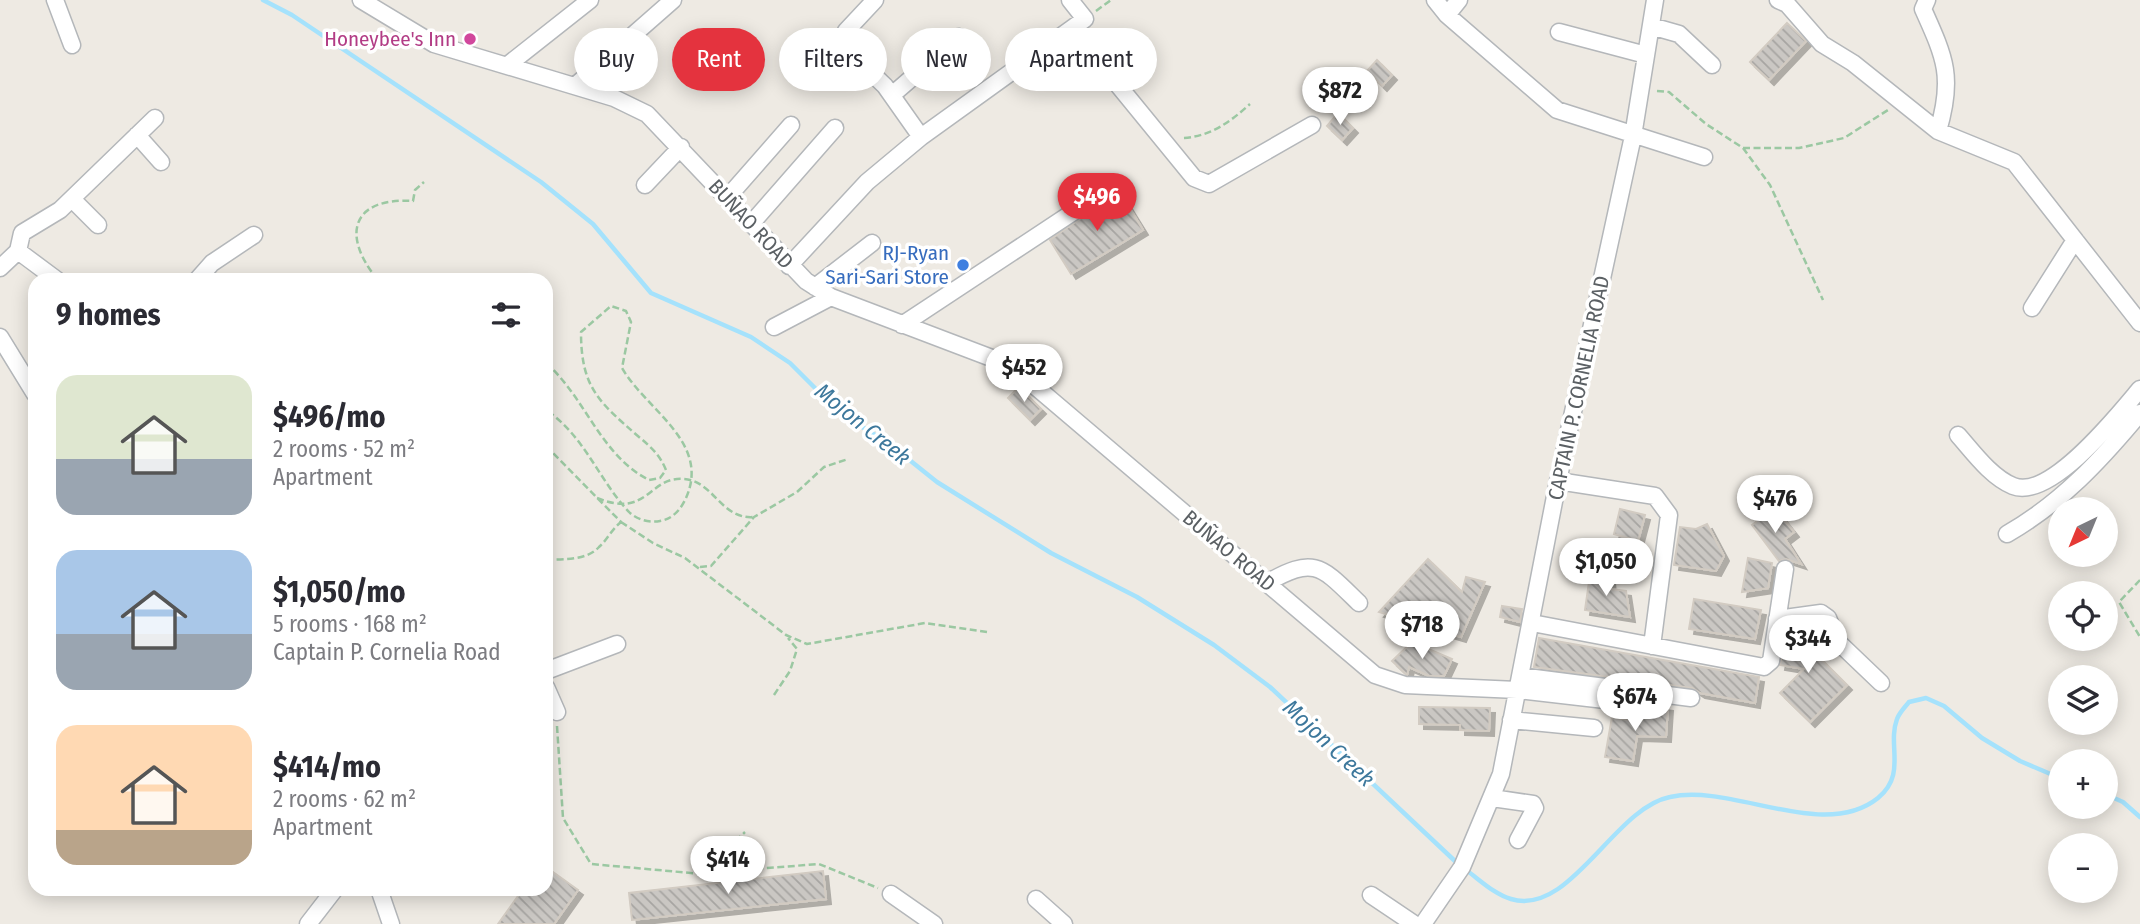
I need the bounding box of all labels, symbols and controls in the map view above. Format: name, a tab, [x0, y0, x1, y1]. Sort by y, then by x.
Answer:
place label: Honeybee's Inn	[324, 26, 456, 52]
chip: Buy	[574, 28, 658, 91]
chip: Rent	[672, 28, 765, 91]
chip: Filters	[779, 28, 887, 91]
chip: New	[901, 28, 991, 91]
chip: Apartment	[1005, 28, 1157, 91]
marker: Honeybee's Inn	[462, 31, 478, 47]
pin: $872	[1299, 68, 1381, 127]
text: $872	[1318, 76, 1362, 104]
street label: BUÑAO ROAD	[703, 174, 799, 274]
pin: $496	[1056, 174, 1138, 233]
text: $496	[1074, 182, 1120, 210]
place label: RJ-Ryan Sari-Sari Store	[825, 240, 949, 290]
marker: RJ-Ryan Sari-Sari Store	[955, 257, 971, 273]
street label: CAPTAIN P. CORNELIA ROAD	[1543, 273, 1615, 503]
icon: filters	[487, 296, 525, 334]
text: 9 homes	[56, 297, 161, 333]
pin: $452	[983, 344, 1065, 404]
text: $452	[1002, 353, 1046, 381]
water label: Mojon Creek	[809, 377, 917, 471]
text: $496/mo	[273, 399, 385, 435]
icon: home	[112, 403, 196, 487]
text: 2 rooms · 52 m²	[273, 435, 415, 463]
text: Apartment	[273, 463, 373, 491]
pin: $476	[1734, 476, 1816, 535]
text: $476	[1753, 484, 1797, 512]
north arrow	[2048, 497, 2118, 567]
map controls	[2048, 497, 2118, 903]
street label: BUÑAO ROAD	[1177, 505, 1281, 597]
pin: $1,050	[1549, 538, 1663, 598]
text: $1,050	[1575, 547, 1637, 575]
text: $1,050/mo	[273, 574, 405, 610]
icon: home	[112, 578, 196, 662]
button: locate	[2048, 581, 2118, 651]
pin: $718	[1381, 602, 1463, 661]
text: 5 rooms · 168 m²	[273, 610, 427, 638]
text: $718	[1401, 610, 1443, 638]
pin: $344	[1767, 616, 1849, 675]
text: $344	[1785, 624, 1831, 652]
text: Captain P. Cornelia Road	[273, 638, 501, 666]
button: layers	[2048, 665, 2118, 735]
pin: $674	[1594, 674, 1676, 733]
text: $674	[1613, 682, 1657, 710]
water label: Mojon Creek	[1277, 693, 1381, 793]
text: $414/mo	[273, 749, 381, 785]
button: +	[2048, 749, 2118, 819]
icon: home	[112, 753, 196, 837]
text: 2 rooms · 62 m²	[273, 785, 416, 813]
text: Apartment	[273, 813, 373, 841]
button: −	[2048, 833, 2118, 903]
pin: $414	[687, 836, 769, 896]
text: $414	[706, 845, 750, 873]

